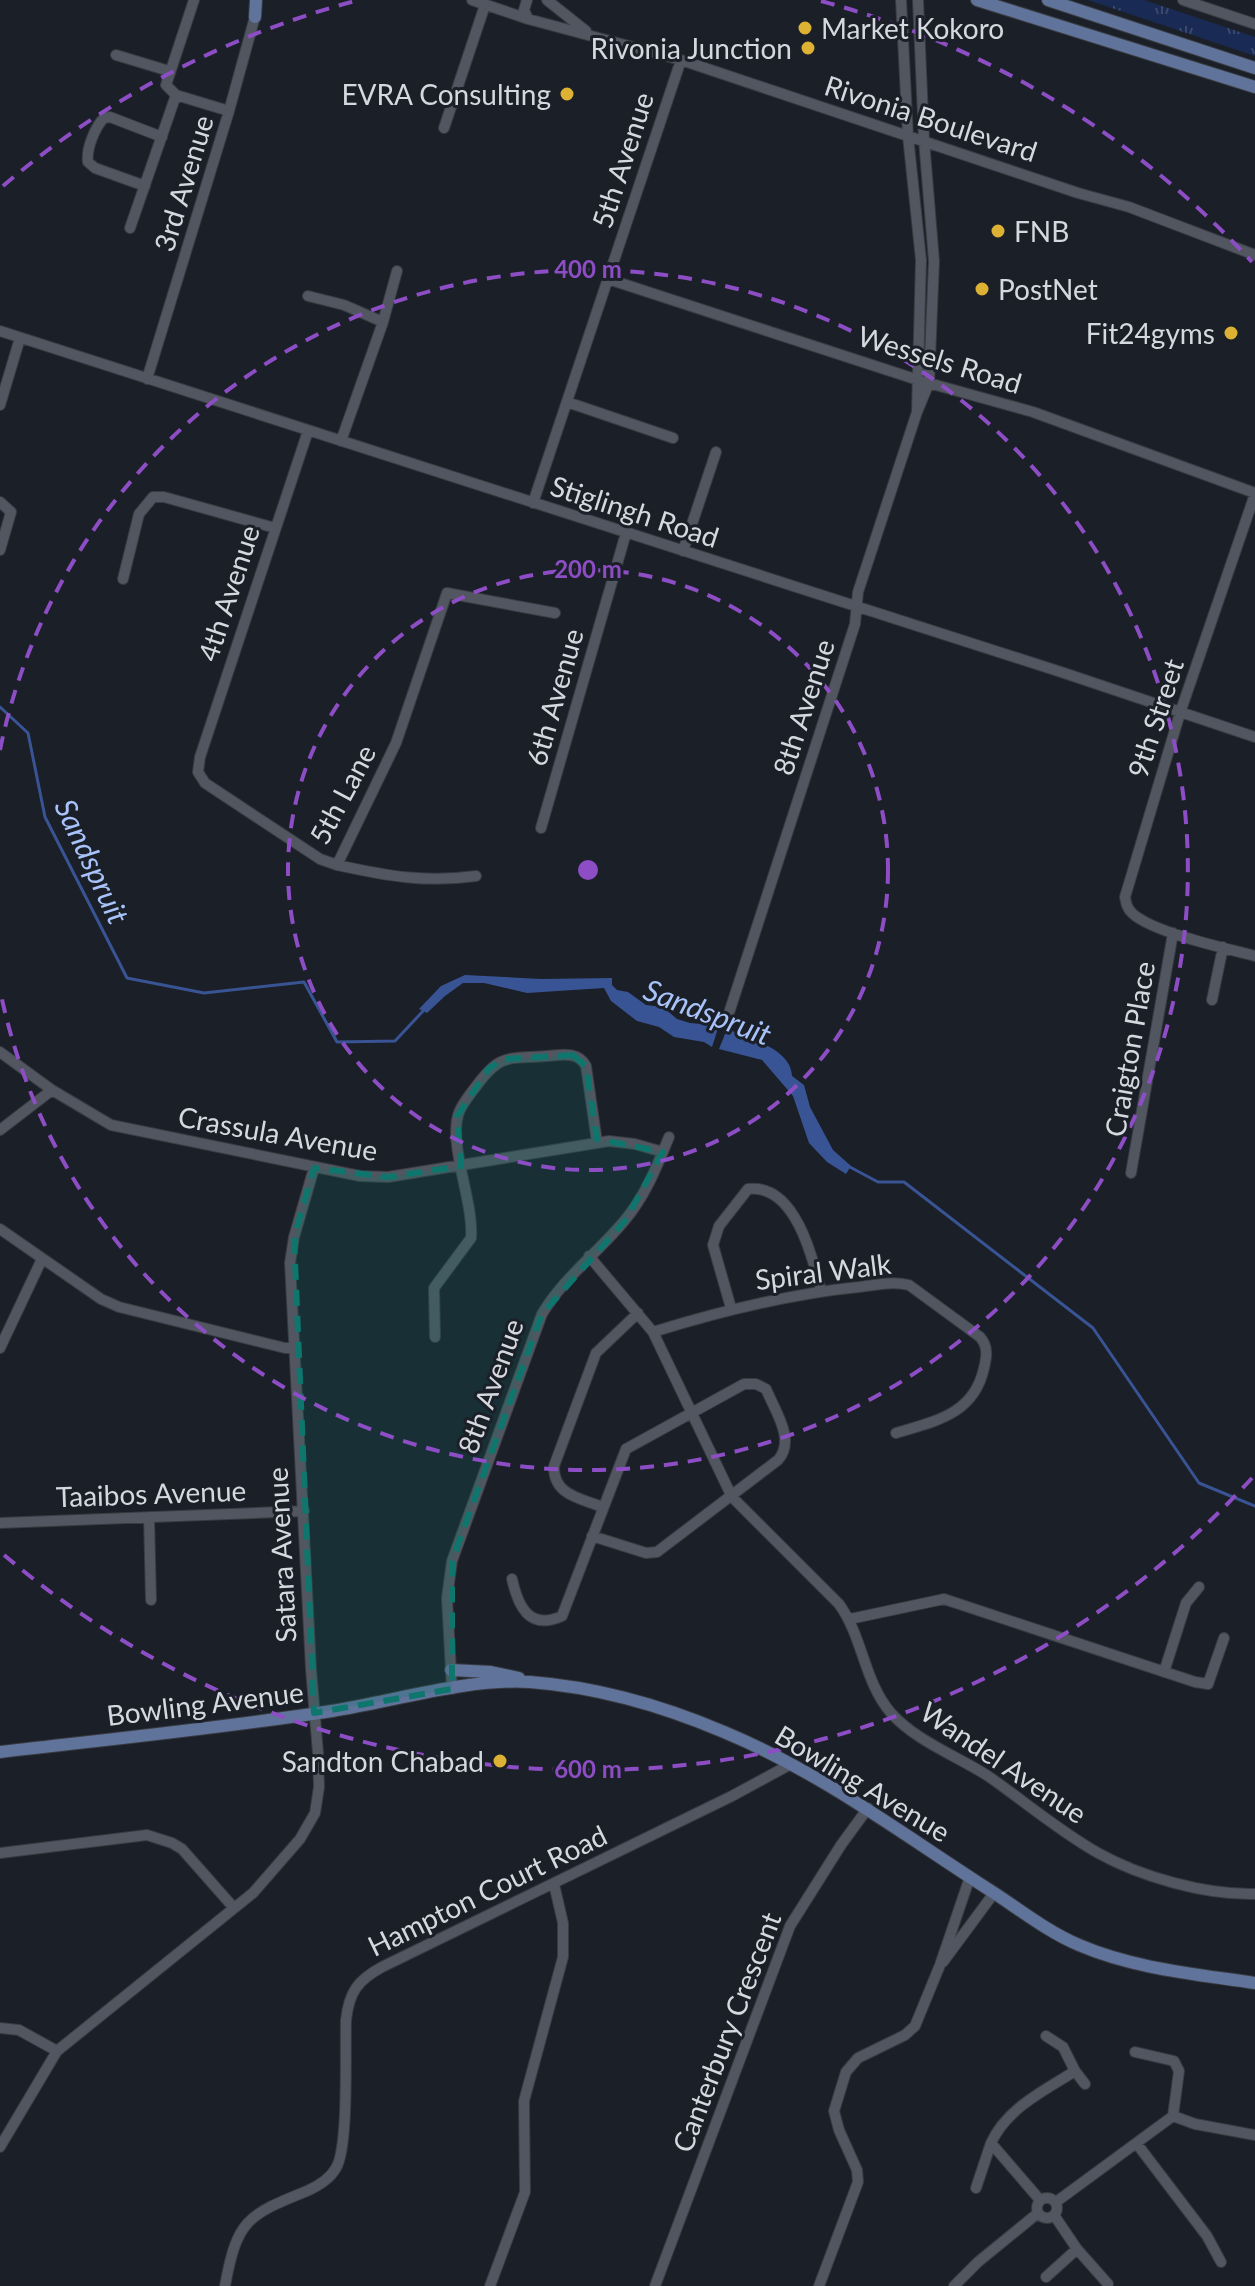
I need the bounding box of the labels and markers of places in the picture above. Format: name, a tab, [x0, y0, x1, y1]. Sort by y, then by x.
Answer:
place label: Market Kokoro	[821, 11, 1004, 45]
marker: Market Kokoro	[796, 19, 814, 37]
place label: Rivonia Junction	[591, 31, 792, 65]
marker: Rivonia Junction	[799, 39, 817, 57]
place label: EVRA Consulting	[341, 77, 551, 111]
marker: EVRA Consulting	[558, 85, 576, 103]
place label: FNB	[1014, 214, 1069, 248]
marker: FNB	[989, 222, 1007, 240]
place label: PostNet	[998, 272, 1098, 306]
marker: PostNet	[973, 280, 991, 298]
place label: Fit24gyms	[1086, 316, 1215, 350]
marker: Fit24gyms	[1222, 324, 1240, 342]
centre of rings	[574, 856, 602, 884]
place label: Sandton Chabad	[282, 1744, 484, 1778]
marker: Sandton Chabad	[491, 1752, 509, 1770]

